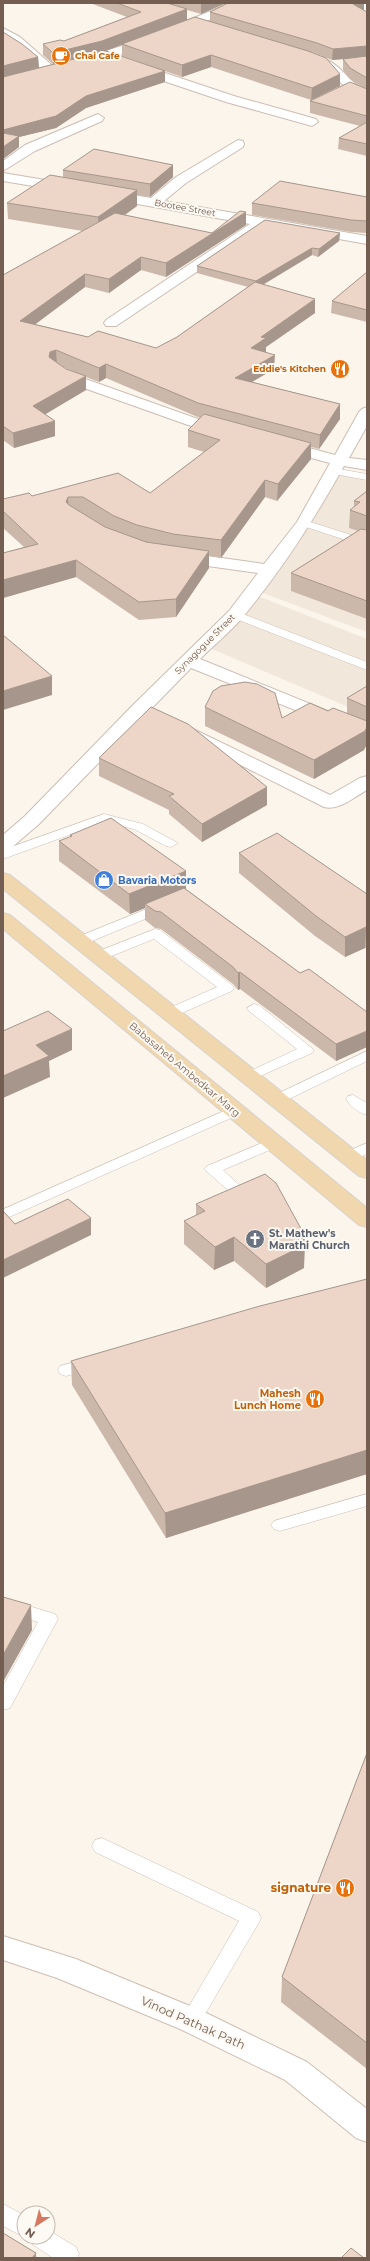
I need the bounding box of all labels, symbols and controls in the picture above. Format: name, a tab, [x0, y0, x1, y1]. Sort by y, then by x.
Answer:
cafe icon: Chai Cafe	[50, 45, 72, 67]
place label: Chai Cafe	[75, 50, 120, 61]
street label: Bootee Street	[154, 197, 217, 218]
restaurant icon: Eddie's Kitchen	[329, 358, 351, 380]
place label: Eddie's Kitchen	[253, 363, 326, 374]
street label: Synagogue Street	[172, 611, 237, 676]
shop icon: Bavaria Motors	[93, 869, 115, 891]
place label: Bavaria Motors	[118, 874, 197, 887]
street label: Babasaheb Ambedkar Marg	[126, 1019, 243, 1120]
place label: St. Mathew's Marathi Church	[269, 1227, 350, 1252]
church icon: St. Mathew's Marathi Church	[244, 1228, 266, 1250]
place label: Mahesh Lunch Home	[234, 1387, 301, 1412]
restaurant icon: Mahesh Lunch Home	[304, 1388, 326, 1410]
restaurant icon: signature	[334, 1877, 356, 1899]
place label: signature	[271, 1880, 331, 1895]
street label: Vinod Pathak Path	[139, 1993, 248, 2052]
north arrow	[16, 2205, 56, 2245]
text: N	[22, 2225, 38, 2241]

